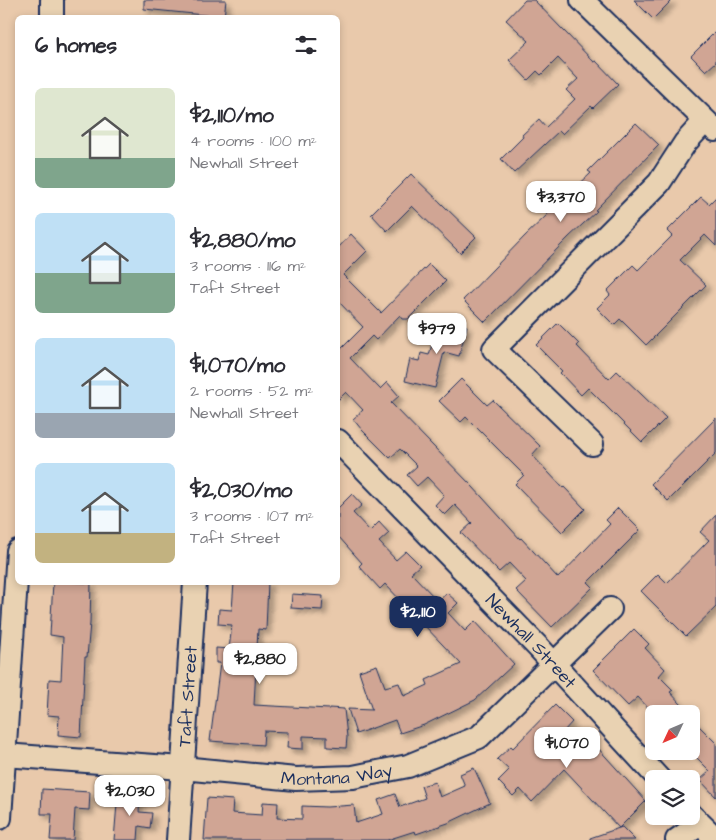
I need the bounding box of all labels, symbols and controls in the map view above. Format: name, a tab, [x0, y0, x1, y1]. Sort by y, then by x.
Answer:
text: 6 homes	[35, 31, 117, 60]
icon: filters	[292, 31, 320, 59]
text: $2,110/mo	[190, 101, 274, 130]
icon: home	[75, 108, 135, 168]
text: 4 rooms · 100 m²	[190, 130, 317, 152]
text: Newhall Street	[190, 152, 298, 174]
pin: $3,370	[520, 180, 602, 223]
text: $3,370	[537, 186, 585, 208]
text: $2,880/mo	[190, 226, 296, 255]
icon: home	[75, 233, 135, 293]
text: 3 rooms · 116 m²	[190, 255, 306, 277]
text: Taft Street	[190, 277, 280, 299]
pin: $979	[407, 312, 467, 355]
text: $979	[419, 318, 455, 340]
text: $1,070/mo	[190, 351, 285, 380]
icon: home	[75, 358, 135, 418]
text: 2 rooms · 52 m²	[190, 380, 313, 402]
text: Newhall Street	[190, 402, 298, 424]
text: $2,030/mo	[190, 476, 292, 505]
icon: home	[75, 483, 135, 543]
text: 3 rooms · 107 m²	[190, 505, 314, 527]
text: Taft Street	[190, 527, 280, 549]
street label: Newhall Street	[480, 588, 583, 694]
pin: $2,110	[377, 596, 459, 638]
text: $2,110	[400, 601, 436, 623]
pin: $2,880	[219, 642, 301, 685]
street label: Taft Street	[172, 644, 203, 748]
text: $2,880	[234, 648, 286, 670]
north arrow	[645, 705, 700, 760]
map controls	[645, 705, 700, 825]
pin: $1,070	[526, 726, 608, 769]
text: $1,070	[545, 732, 589, 754]
street label: Montana Way	[280, 757, 395, 791]
button: layers	[645, 770, 700, 825]
pin: $2,030	[89, 774, 171, 817]
text: $2,030	[105, 780, 155, 802]

